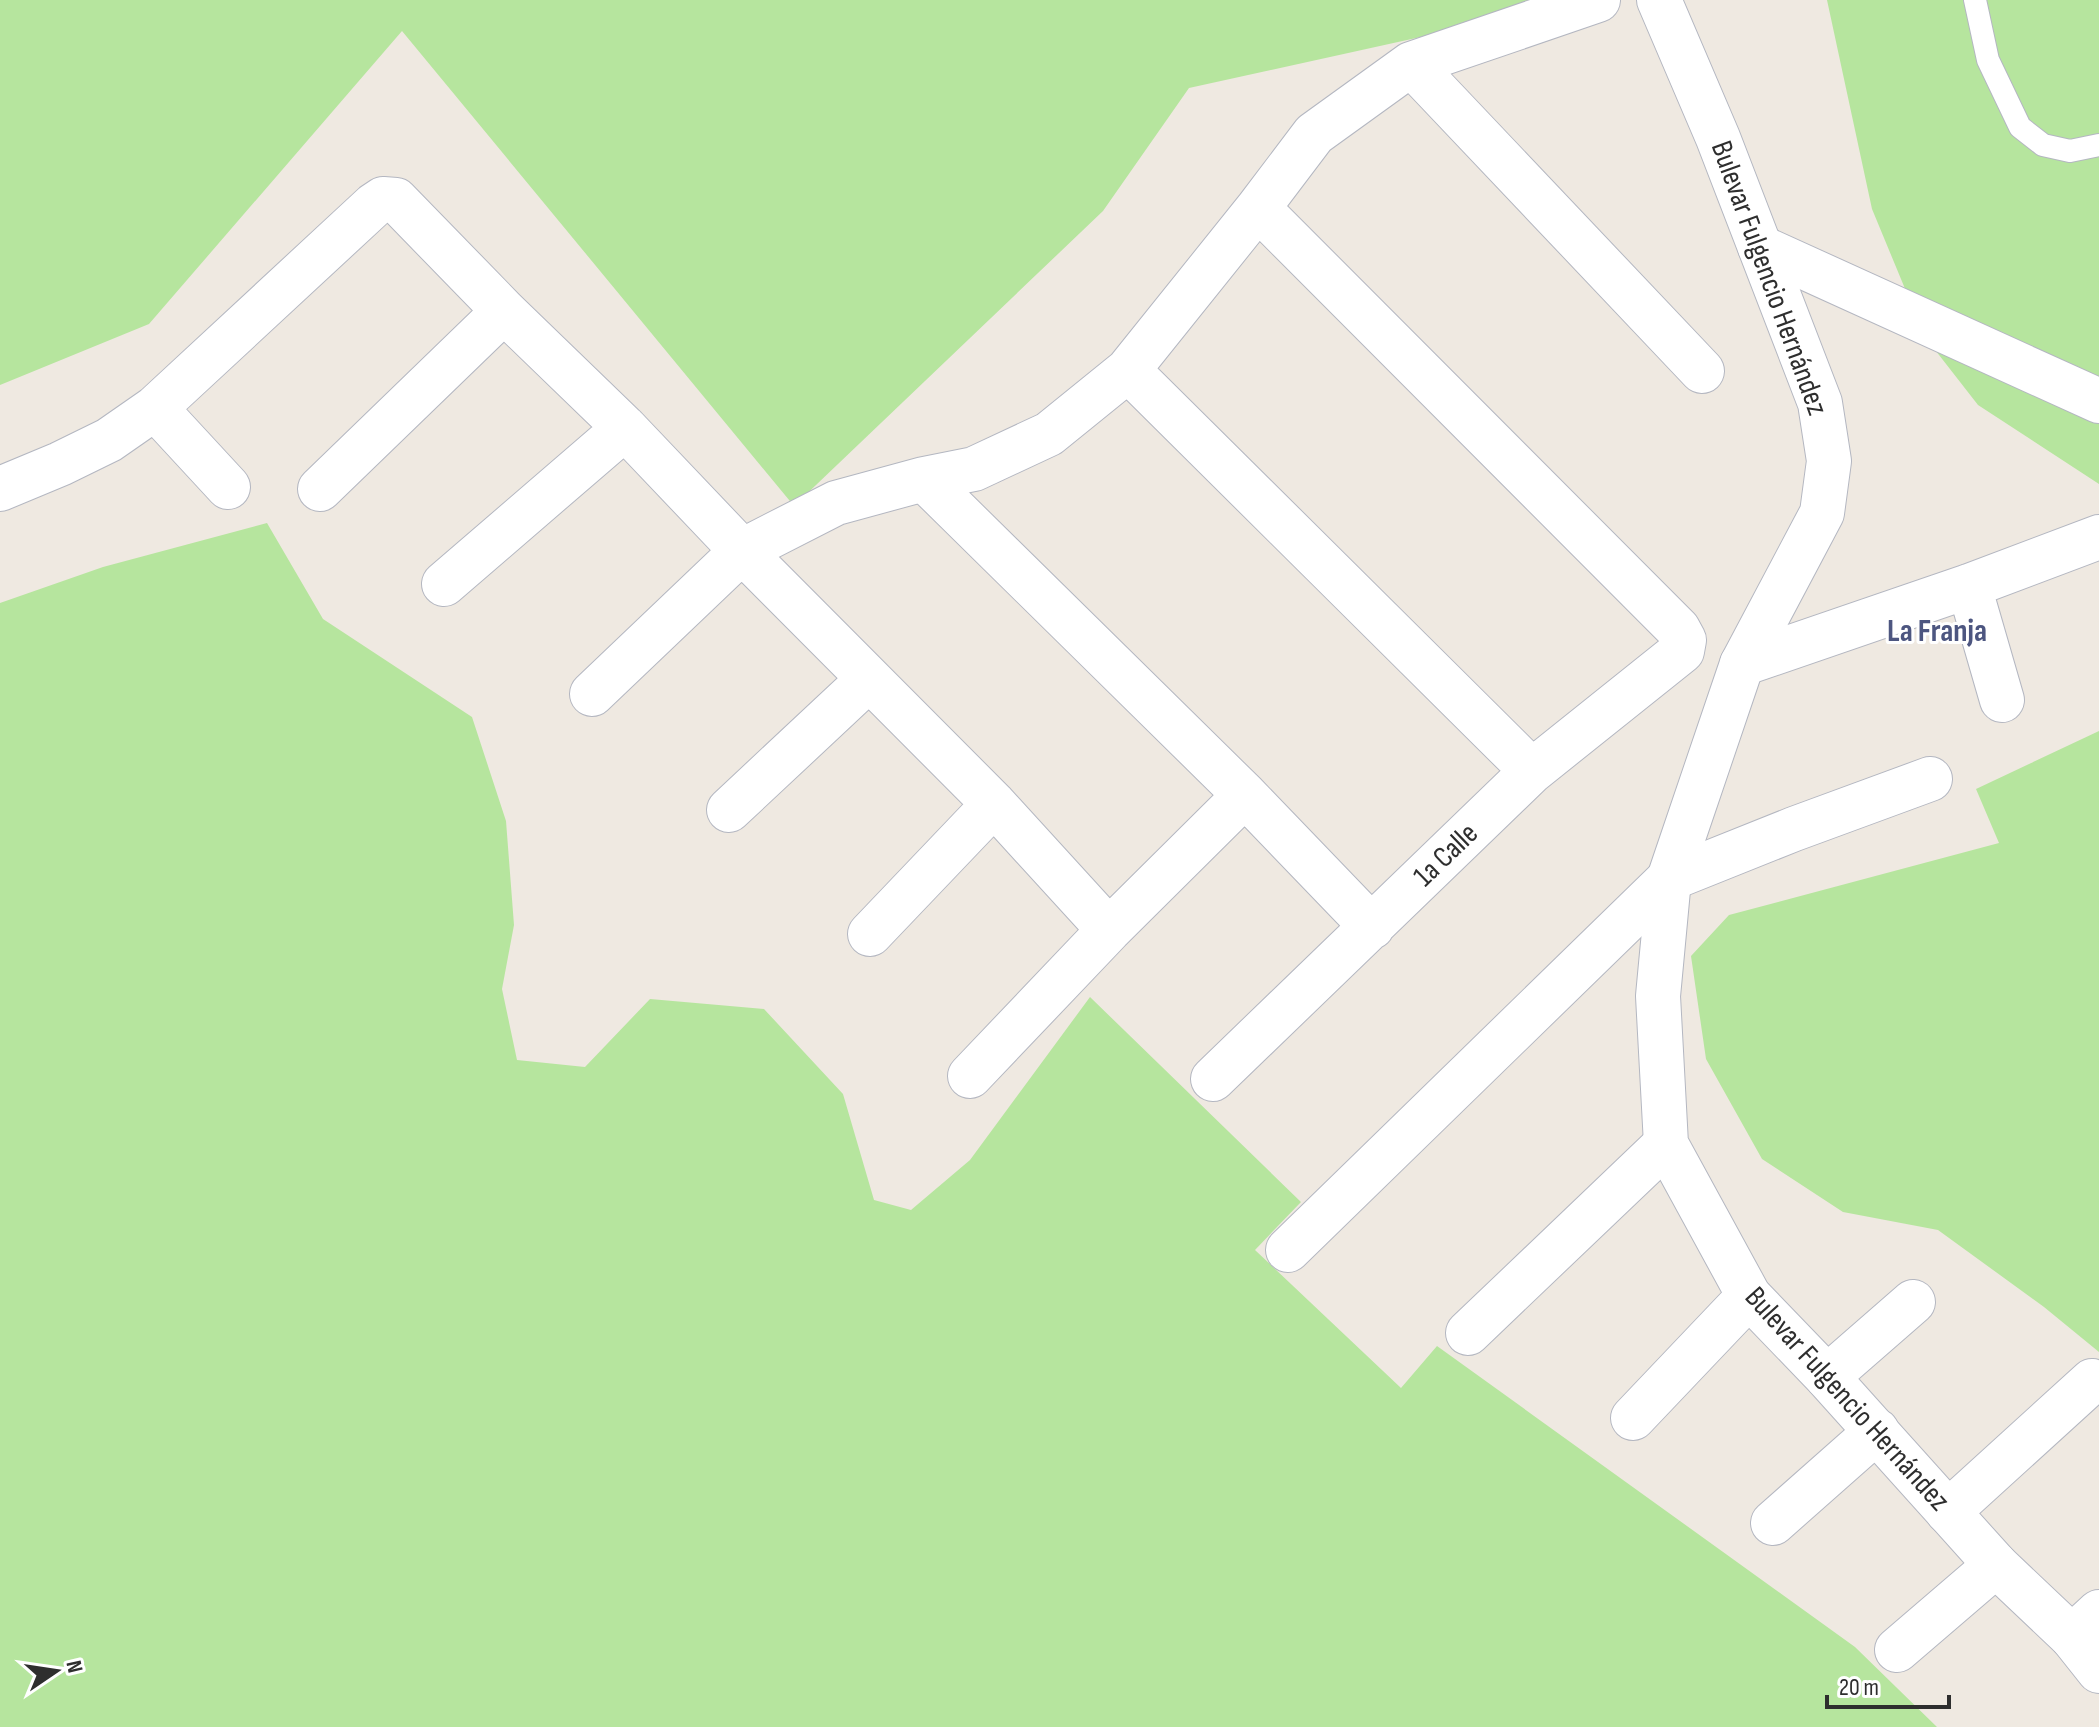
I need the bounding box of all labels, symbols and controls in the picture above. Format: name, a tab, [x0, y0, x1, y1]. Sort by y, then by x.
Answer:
street label: Bulevar Fulgencio Hernández	[1703, 136, 1835, 420]
district label: La Franja	[1887, 612, 1987, 651]
street label: 1a Calle	[1406, 816, 1486, 894]
street label: Bulevar Fulgencio Hernández	[1737, 1280, 1957, 1519]
north arrow	[16, 1631, 96, 1711]
text: N	[60, 1658, 89, 1676]
scale bar	[1827, 1659, 1949, 1709]
text: 20 m	[1839, 1673, 1879, 1702]

